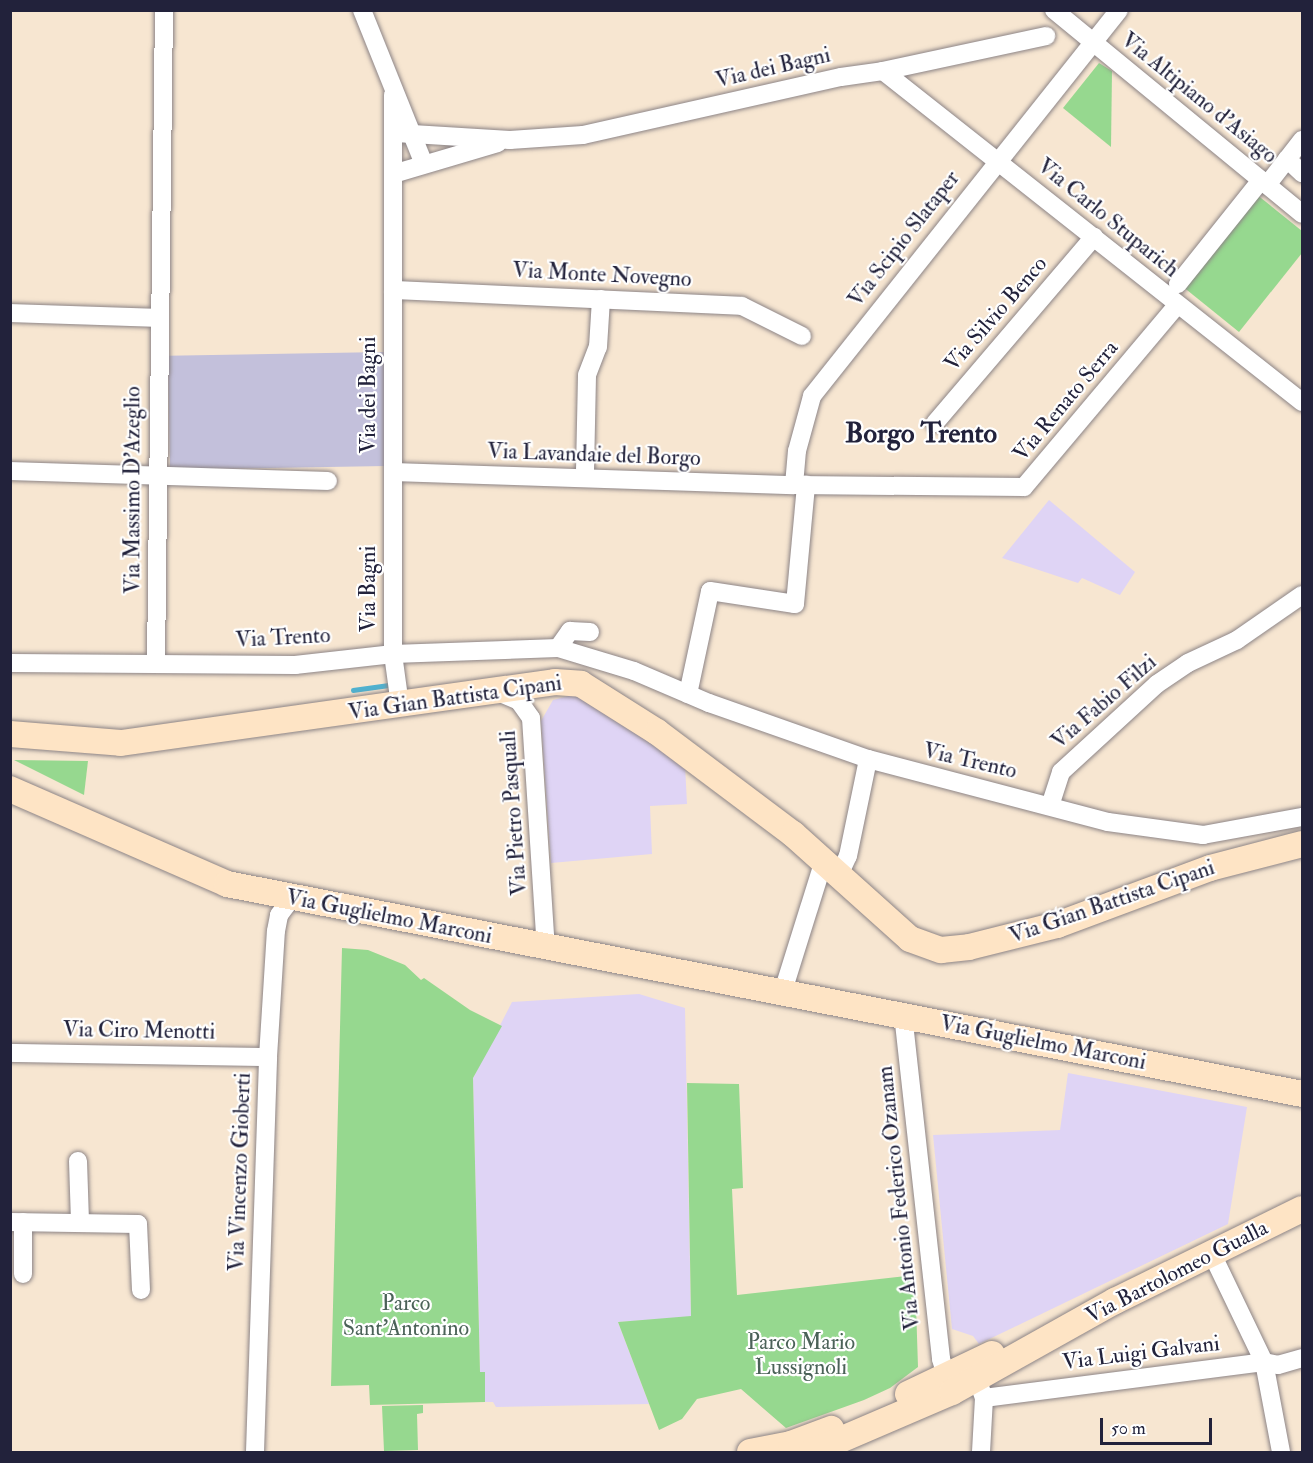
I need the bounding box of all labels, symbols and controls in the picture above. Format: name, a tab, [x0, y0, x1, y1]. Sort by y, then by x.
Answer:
street label: Via Altipiano d'Asiago	[1116, 27, 1282, 169]
street label: Via dei Bagni	[713, 42, 833, 94]
street label: Via Carlo Stuparich	[1032, 153, 1184, 283]
street label: Via Scipio Slataper	[843, 166, 965, 312]
street label: Via Silvio Benco	[939, 251, 1053, 377]
street label: Via Monte Novegno	[512, 257, 692, 293]
street label: Via Renato Serra	[1008, 335, 1124, 467]
street label: Via dei Bagni	[356, 336, 382, 454]
street label: Via Massimo D'Azeglio	[120, 386, 146, 594]
district label: Borgo Trento	[845, 417, 997, 451]
street label: Via Lavandaie del Borgo	[487, 438, 701, 472]
street label: Via Bagni	[356, 546, 382, 632]
street label: Via Trento	[235, 622, 331, 654]
street label: Via Fabio Filzi	[1046, 649, 1162, 755]
street label: Via Gian Battista Cipani	[347, 670, 563, 726]
street label: Via Pietro Pasquali	[495, 730, 533, 896]
street label: Via Trento	[921, 737, 1019, 785]
street label: Via Gian Battista Cipani	[1006, 854, 1218, 950]
street label: Via Guglielmo Marconi	[284, 884, 494, 950]
street label: Via Guglielmo Marconi	[938, 1010, 1148, 1076]
street label: Via Ciro Menotti	[63, 1016, 215, 1046]
street label: Via Antonio Federico Ozanam	[872, 1065, 926, 1331]
street label: Via Vincenzo Gioberti	[223, 1072, 257, 1272]
street label: Via Bartolomeo Gualla	[1081, 1215, 1273, 1329]
park label: Parco Sant'Antonino	[343, 1290, 469, 1342]
park label: Parco Mario Lussignoli	[747, 1329, 855, 1380]
street label: Via Luigi Galvani	[1061, 1330, 1221, 1376]
scale bar	[1103, 1406, 1216, 1444]
text: 50 m	[1111, 1417, 1146, 1440]

